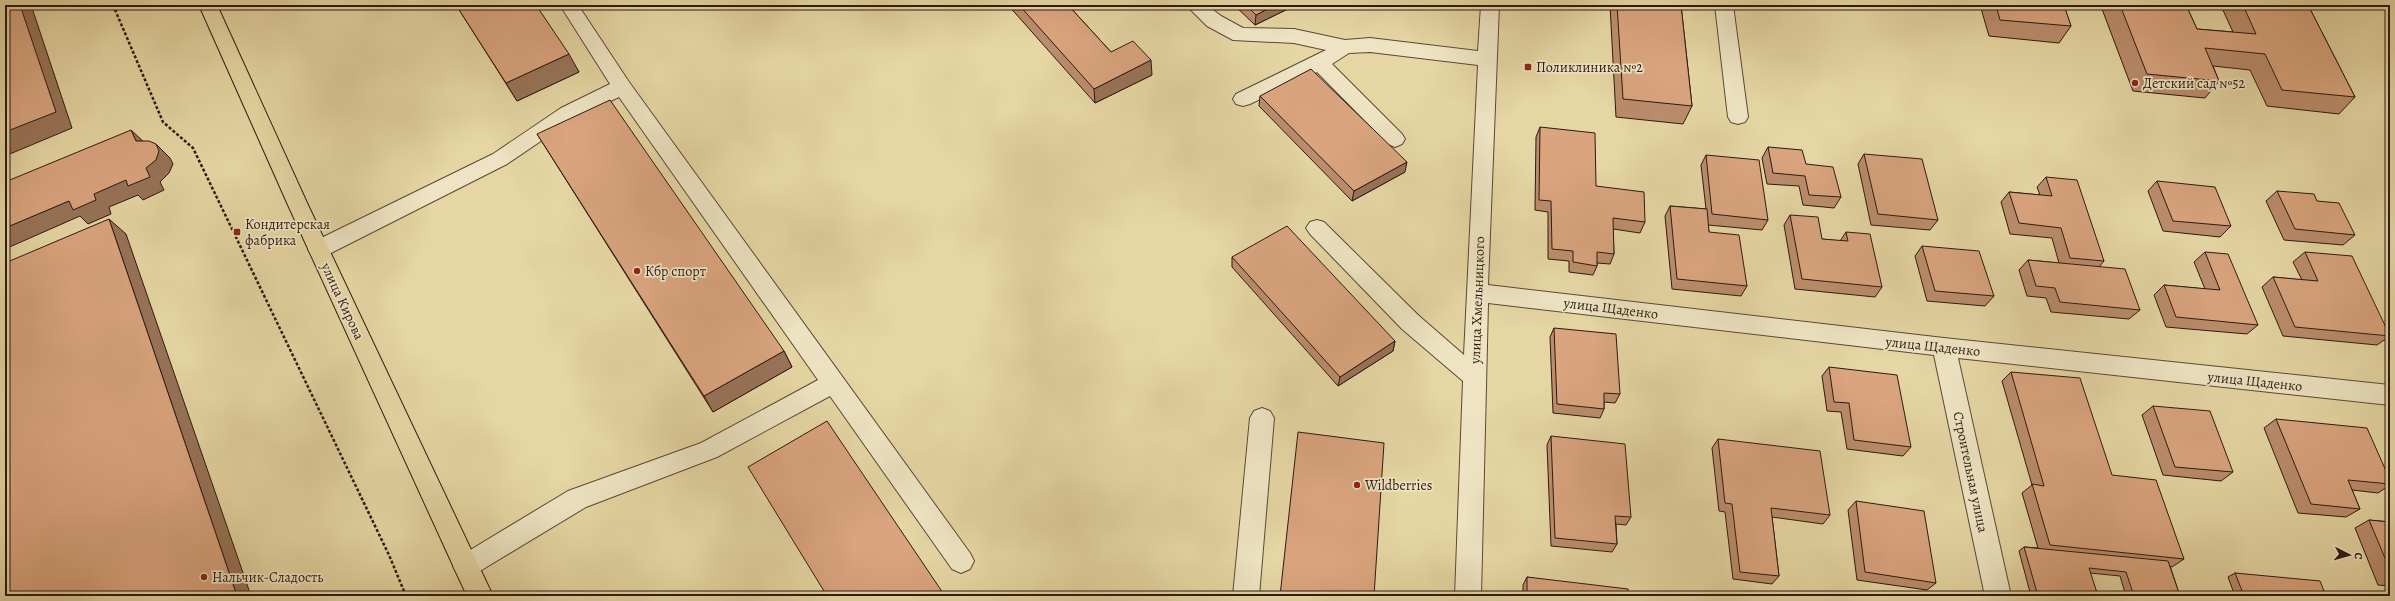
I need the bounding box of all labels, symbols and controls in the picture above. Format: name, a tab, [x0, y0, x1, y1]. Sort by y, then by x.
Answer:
place label: Поликлиника №2	[1536, 58, 1643, 77]
marker: Поликлиника №2	[1523, 62, 1533, 72]
place label: Детский сад №52	[2143, 74, 2245, 93]
marker: Детский сад №52	[2130, 78, 2140, 88]
place label: Кондитерская фабрика	[245, 215, 330, 250]
marker: Кондитерская фабрика	[232, 227, 242, 237]
street label: улица Хмельницкого	[1466, 236, 1489, 365]
street label: улица Кирова	[316, 259, 369, 343]
place label: Кбр спорт	[645, 262, 706, 281]
marker: Кбр спорт	[632, 266, 642, 276]
street label: улица Щаденко	[1562, 293, 1659, 324]
street label: улица Щаденко	[1884, 332, 1981, 361]
street label: улица Щаденко	[2206, 367, 2303, 396]
street label: Строительная улица	[1948, 410, 1993, 535]
place label: Wildberries	[1364, 476, 1432, 495]
marker: Wildberries	[1352, 480, 1362, 490]
north arrow	[2329, 535, 2369, 575]
text: С	[2351, 552, 2366, 560]
place label: Нальчик-Сладость	[212, 568, 323, 587]
marker: Нальчик-Сладость	[199, 572, 209, 582]

